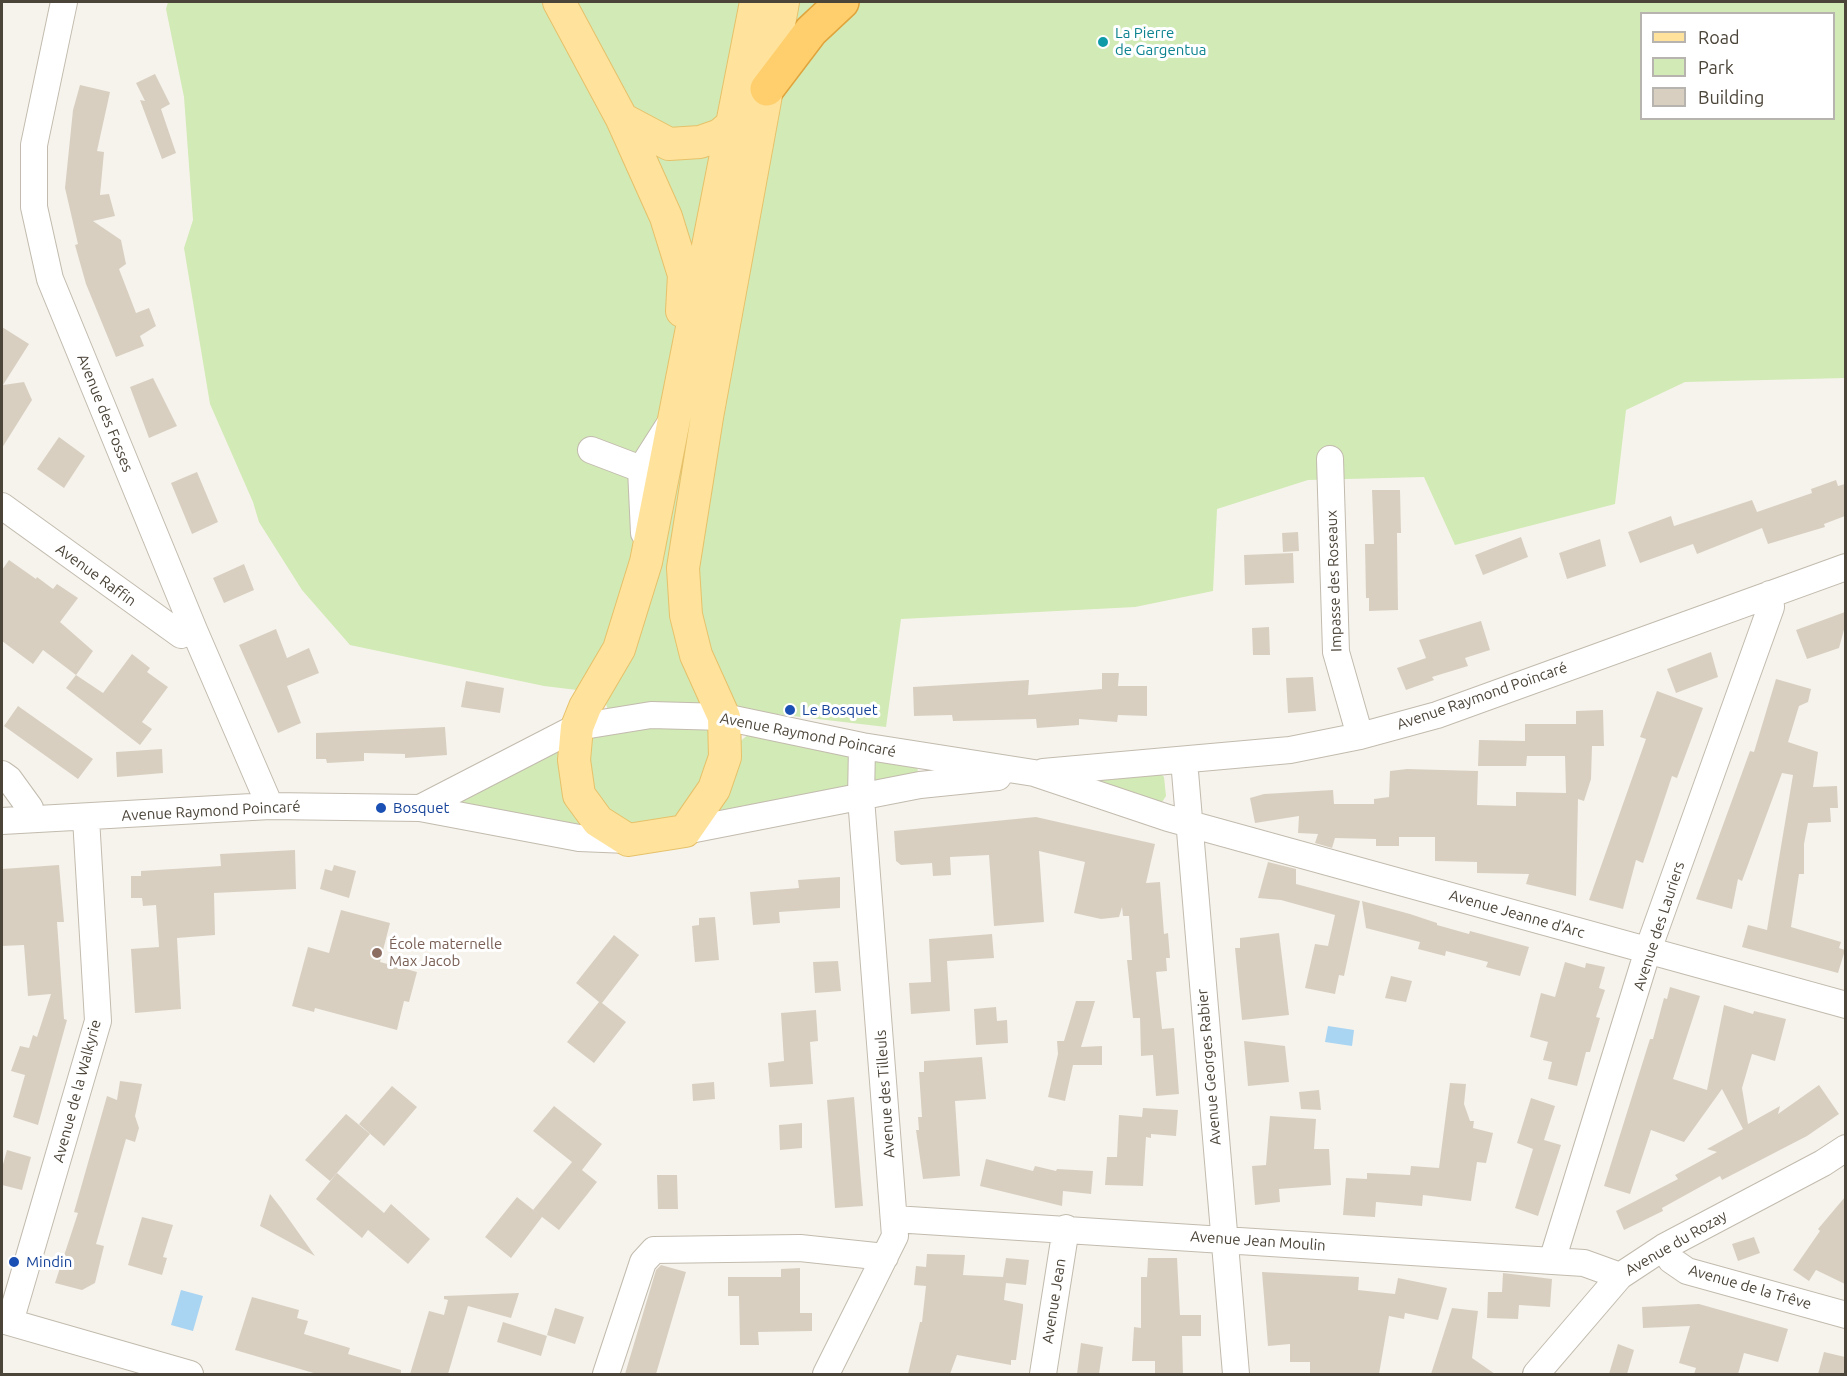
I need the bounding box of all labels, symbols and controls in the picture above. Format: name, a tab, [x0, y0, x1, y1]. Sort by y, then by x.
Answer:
legend	[1640, 12, 1835, 120]
place label: La Pierre de Gargentua	[1115, 24, 1206, 59]
text: Road	[1698, 27, 1740, 47]
marker: La Pierre de Gargentua	[1096, 35, 1110, 49]
text: Park	[1698, 57, 1734, 77]
text: Building	[1698, 87, 1764, 107]
street label: Avenue des Fosses	[73, 351, 137, 475]
street label: Impasse des Roseaux	[1323, 510, 1345, 652]
street label: Avenue Raffin	[52, 540, 140, 610]
street label: Avenue Raymond Poincaré	[1394, 658, 1570, 734]
place label: Le Bosquet	[802, 701, 878, 719]
marker: Le Bosquet	[783, 703, 797, 717]
street label: Avenue Raymond Poincaré	[718, 709, 898, 761]
street label: Avenue Raymond Poincaré	[121, 797, 301, 825]
place label: Bosquet	[393, 799, 449, 817]
marker: Bosquet	[374, 801, 388, 815]
street label: Avenue des Lauriers	[1630, 859, 1688, 993]
street label: Avenue Jeanne d'Arc	[1447, 886, 1587, 942]
place label: École maternelle Max Jacob	[389, 935, 502, 970]
marker: École maternelle Max Jacob	[370, 946, 384, 960]
street label: Avenue Georges Rabier	[1193, 988, 1225, 1146]
street label: Avenue de la Walkyrie	[49, 1018, 105, 1164]
street label: Avenue des Tilleuls	[872, 1029, 898, 1159]
street label: Avenue du Rozay	[1622, 1207, 1730, 1279]
street label: Avenue Jean Moulin	[1190, 1227, 1326, 1255]
place label: Mindin	[26, 1253, 72, 1271]
marker: Mindin	[7, 1255, 21, 1269]
street label: Avenue Jean	[1038, 1257, 1070, 1345]
street label: Avenue de la Trêve	[1687, 1261, 1813, 1313]

